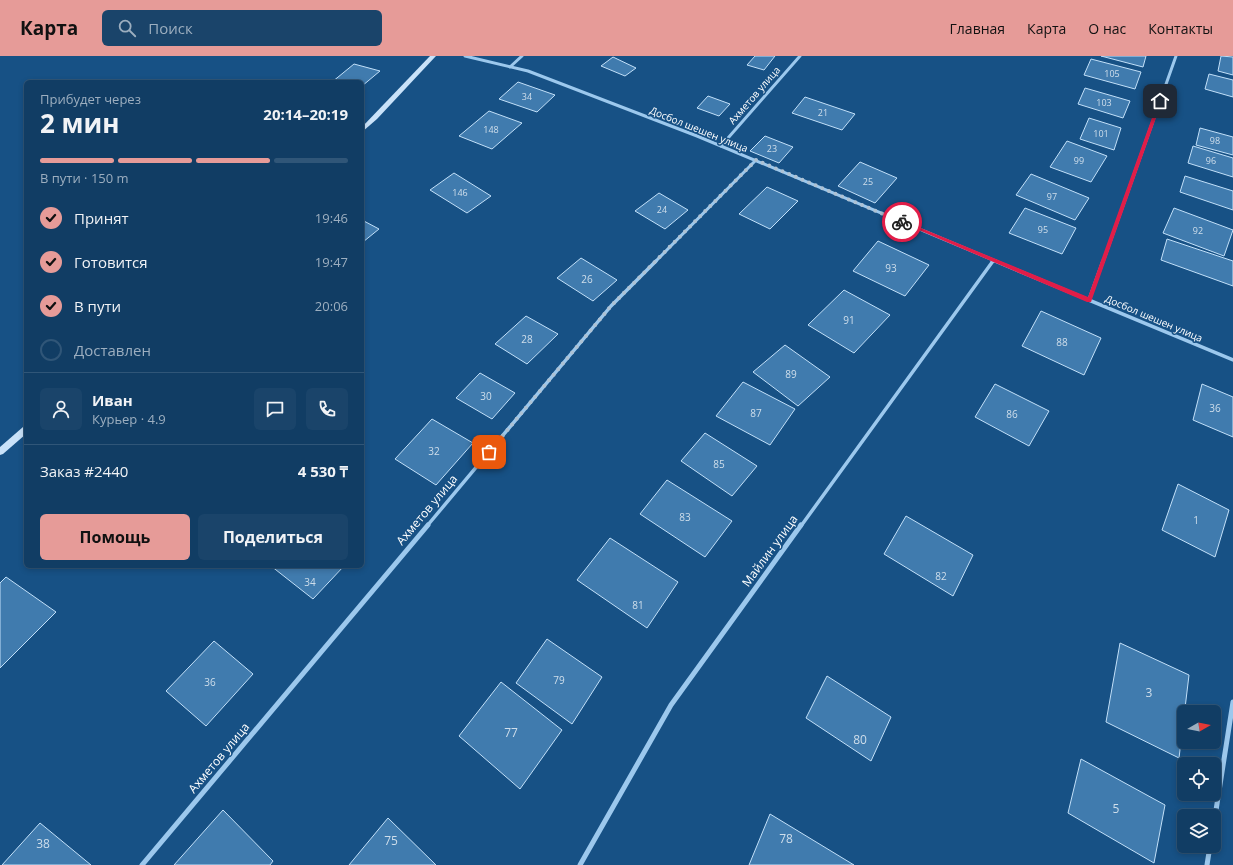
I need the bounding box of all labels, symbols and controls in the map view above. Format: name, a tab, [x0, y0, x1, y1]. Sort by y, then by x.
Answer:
search box	[102, 10, 382, 46]
text: Карта	[20, 15, 78, 41]
icon: search	[116, 17, 138, 39]
text: Поиск	[148, 18, 193, 38]
text: Главная	[950, 19, 1005, 38]
text: Карта	[1027, 19, 1066, 38]
text: О нас	[1088, 19, 1126, 38]
text: Контакты	[1148, 19, 1213, 38]
street label: Ахметов улица	[725, 63, 783, 127]
house number: 105	[1104, 67, 1120, 80]
pin	[1143, 84, 1177, 118]
text: Прибудет через	[40, 90, 141, 108]
house number: 34	[522, 90, 532, 103]
icon: home	[1149, 90, 1171, 112]
house number: 103	[1096, 96, 1112, 109]
street label: Досбол шешен улица	[648, 103, 750, 155]
text: 20:14–20:19	[263, 104, 348, 124]
text: 2 мин	[40, 105, 120, 141]
house number: 21	[818, 106, 828, 119]
house number: 148	[483, 123, 499, 136]
house number: 101	[1093, 127, 1109, 140]
house number: 98	[1210, 134, 1220, 147]
house number: 23	[767, 142, 777, 155]
house number: 99	[1074, 154, 1084, 167]
house number: 96	[1206, 154, 1216, 167]
text: В пути · 150 m	[40, 169, 129, 187]
house number: 25	[863, 175, 873, 188]
house number: 146	[452, 186, 468, 199]
house number: 97	[1047, 190, 1057, 203]
courier	[882, 202, 922, 242]
house number: 24	[657, 203, 667, 216]
icon: check	[40, 207, 62, 229]
text: Принят	[74, 208, 129, 228]
text: 19:46	[315, 209, 348, 227]
icon: bike	[891, 211, 913, 233]
house number: 95	[1038, 223, 1048, 236]
house number: 92	[1193, 224, 1203, 237]
icon: check	[40, 251, 62, 273]
text: Готовится	[74, 252, 148, 272]
text: 19:47	[315, 253, 348, 271]
house number: 93	[885, 261, 897, 275]
house number: 26	[581, 272, 593, 286]
street label: Досбол шешен улица	[1103, 291, 1205, 345]
icon: check	[40, 295, 62, 317]
text: В пути	[74, 296, 121, 316]
text: 20:06	[315, 297, 348, 315]
house number: 91	[843, 313, 855, 327]
house number: 28	[521, 332, 533, 346]
house number: 88	[1056, 335, 1068, 349]
text: Доставлен	[74, 340, 151, 360]
house number: 89	[785, 367, 797, 381]
button: person	[40, 388, 82, 430]
button: chat	[254, 388, 296, 430]
button: phone	[306, 388, 348, 430]
house number: 30	[480, 389, 492, 403]
text: Иван	[92, 390, 133, 410]
house number: 36	[1209, 401, 1221, 415]
house number: 87	[750, 406, 762, 420]
house number: 86	[1006, 407, 1018, 421]
text: Курьер · 4.9	[92, 410, 166, 428]
pin	[472, 435, 506, 469]
icon: bag	[478, 441, 500, 463]
house number: 32	[428, 444, 440, 458]
house number: 85	[713, 457, 725, 471]
text: Заказ #2440	[40, 461, 128, 481]
text: 4 530 ₸	[298, 461, 348, 481]
street label: Ахметов улица	[392, 471, 461, 548]
house number: 83	[679, 510, 691, 524]
street label: Майлин улица	[738, 511, 801, 590]
house number: 1	[1193, 513, 1199, 527]
button: Помощь	[40, 514, 190, 560]
button: Поделиться	[198, 514, 348, 560]
house number: 82	[935, 569, 947, 583]
house number: 34	[304, 575, 316, 589]
house number: 81	[632, 598, 644, 612]
house number: 79	[553, 673, 565, 687]
house number: 36	[204, 675, 216, 689]
house number: 3	[1146, 684, 1153, 701]
north arrow	[1177, 705, 1221, 749]
map controls	[1177, 705, 1221, 853]
street label: Ахметов улица	[184, 719, 253, 796]
house number: 77	[504, 724, 518, 741]
house number: 80	[853, 731, 867, 748]
button: locate	[1177, 757, 1221, 801]
house number: 5	[1113, 800, 1120, 817]
button: layers	[1177, 809, 1221, 853]
house number: 78	[779, 830, 793, 847]
house number: 75	[384, 832, 398, 849]
house number: 38	[36, 835, 50, 852]

